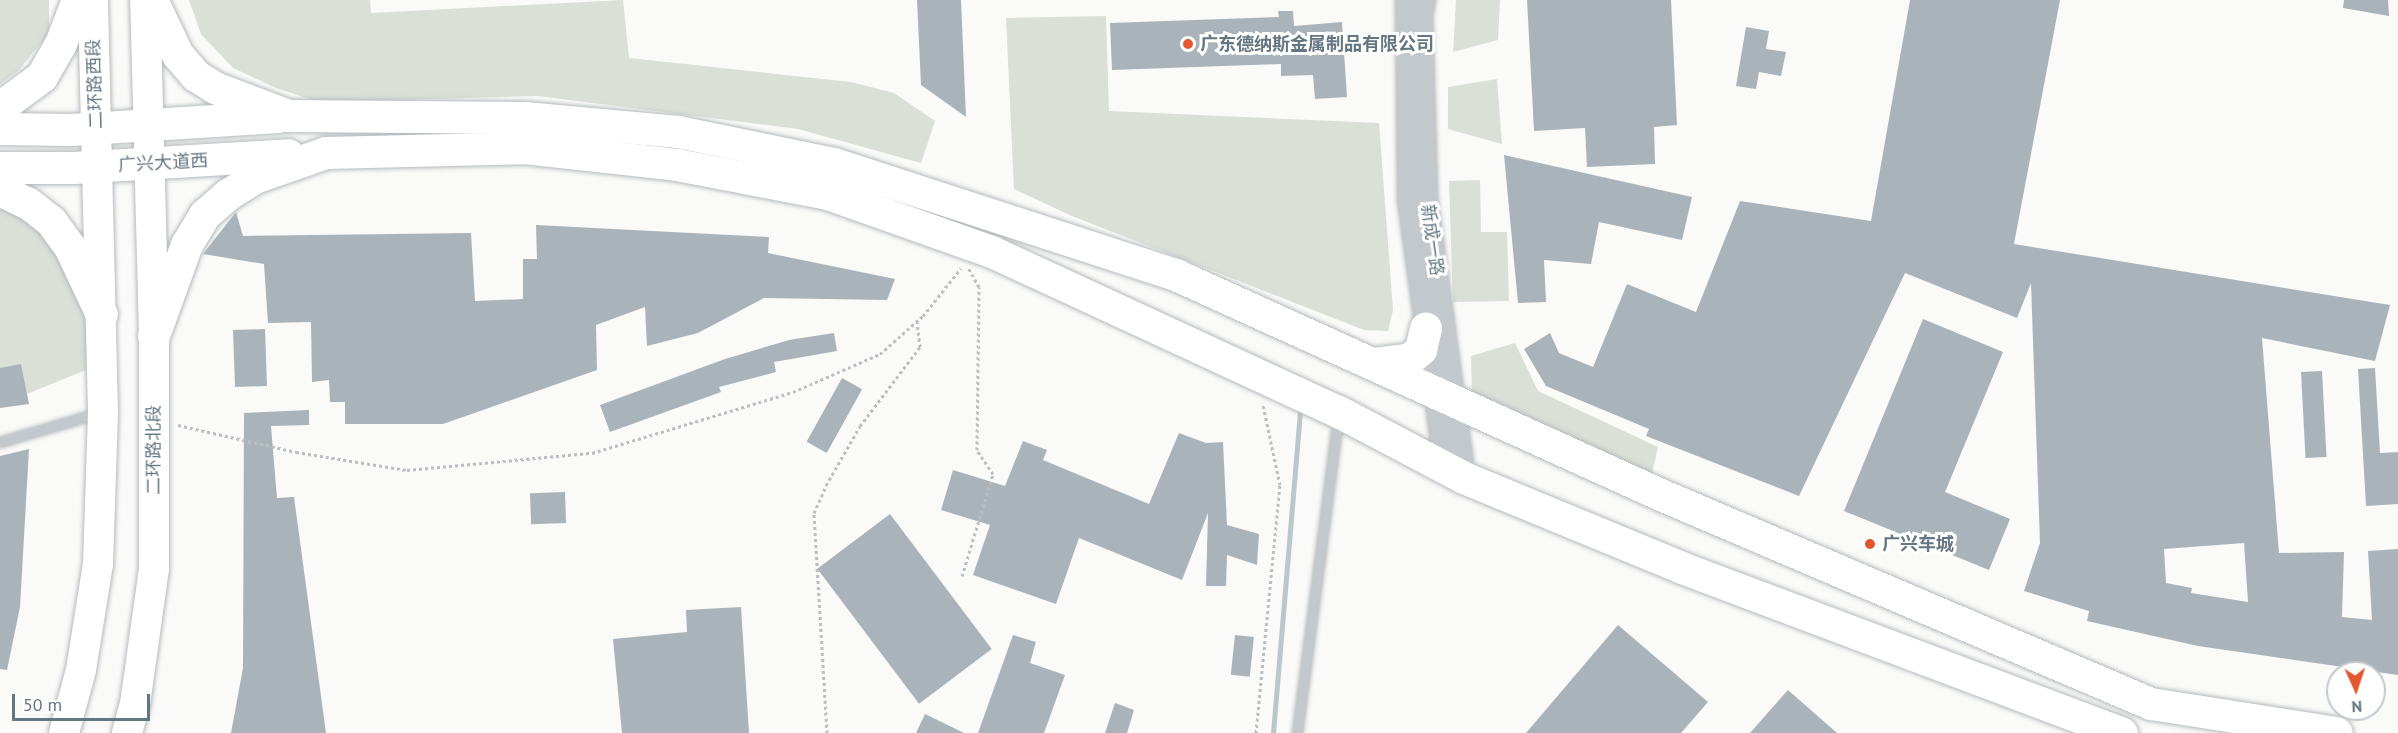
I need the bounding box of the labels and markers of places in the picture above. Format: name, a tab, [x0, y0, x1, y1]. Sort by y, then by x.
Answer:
place label: 广东德纳斯金属制品有限公司	[1200, 33, 1434, 55]
marker: 广东德纳斯金属制品有限公司	[1181, 37, 1195, 51]
place label: 广兴车城	[1882, 533, 1954, 555]
marker: 广兴车城	[1863, 537, 1877, 551]

